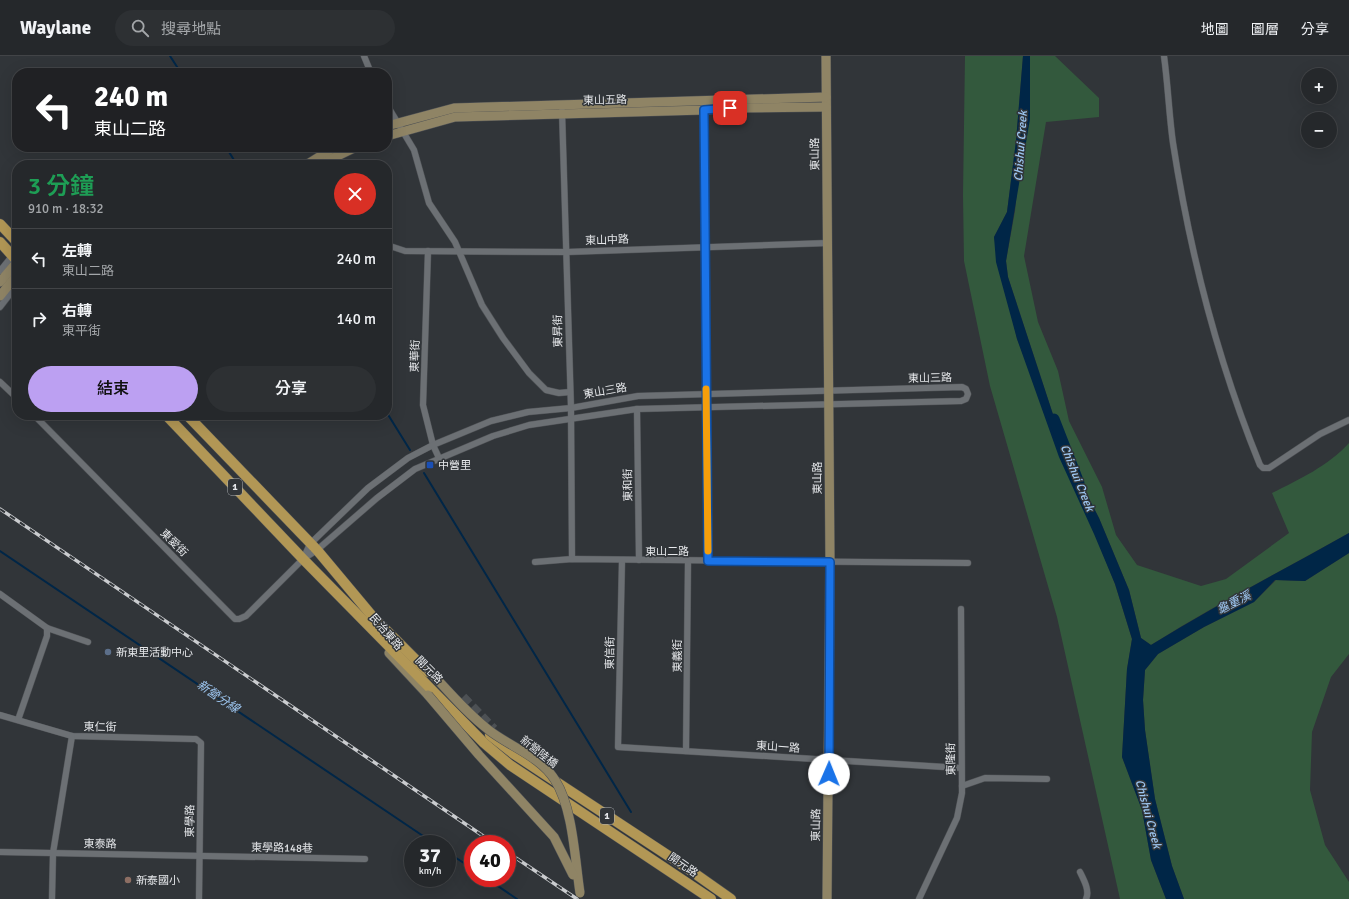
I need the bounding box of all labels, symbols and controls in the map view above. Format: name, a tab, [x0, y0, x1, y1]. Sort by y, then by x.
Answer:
search box	[115, 10, 395, 46]
text: Waylane	[20, 16, 91, 40]
icon: search	[129, 17, 151, 39]
text: 搜尋地點	[161, 20, 221, 38]
text: 地圖	[1201, 21, 1229, 38]
text: 圖層	[1251, 21, 1279, 38]
text: 分享	[1301, 21, 1329, 38]
map controls	[1301, 68, 1337, 148]
button: +	[1301, 68, 1337, 104]
text: 240 m	[94, 80, 168, 114]
icon: left	[28, 84, 80, 136]
pin	[713, 91, 747, 125]
street label: 東山五路	[583, 93, 627, 107]
icon: arrive	[719, 97, 741, 119]
water label: Chishui Creek	[1011, 109, 1031, 182]
button: −	[1301, 112, 1337, 148]
text: 東山二路	[94, 118, 166, 140]
street label: 東山路	[808, 137, 822, 171]
text: 3 分鐘	[28, 171, 94, 201]
button: close	[334, 173, 376, 215]
text: 910 m · 18:32	[28, 201, 104, 217]
street label: 東山中路	[585, 233, 629, 247]
text: 左轉	[62, 242, 92, 260]
icon: left	[28, 248, 50, 270]
text: 240 m	[336, 250, 376, 268]
text: 東山二路	[62, 263, 114, 279]
text: 右轉	[62, 302, 92, 320]
icon: right	[28, 308, 50, 330]
text: 140 m	[336, 310, 376, 328]
street label: 東昇街	[551, 314, 565, 348]
text: 東平街	[62, 323, 101, 339]
street label: 東華街	[408, 339, 422, 373]
button: 結束	[28, 366, 198, 412]
button: 分享	[206, 366, 376, 412]
street label: 東山三路	[908, 371, 952, 385]
street label: 東山三路	[582, 381, 628, 401]
water label: Chishui Creek	[1057, 442, 1098, 514]
place label: 中營里	[438, 459, 471, 472]
marker: 中營里	[425, 460, 435, 470]
street label: 東山路	[811, 462, 824, 495]
street label: 東和街	[621, 468, 635, 502]
road number: 1	[228, 479, 242, 495]
street label: 東愛街	[158, 527, 190, 559]
street label: 東山二路	[645, 545, 689, 558]
water label: 龜重溪	[1215, 587, 1255, 618]
street label: 民治東路	[367, 611, 405, 653]
street label: 東信街	[603, 636, 617, 670]
street label: 東義街	[671, 640, 684, 673]
place label: 新東里活動中心	[116, 646, 193, 659]
marker: 新東里活動中心	[103, 647, 113, 657]
street label: 開元路	[413, 654, 445, 686]
water label: 新營分線	[194, 677, 244, 718]
street label: 東仁街	[83, 720, 117, 734]
street label: 新營陸橋	[518, 733, 560, 771]
street label: 東山一路	[756, 739, 800, 755]
street label: 東隆街	[944, 742, 958, 776]
position arrow	[808, 753, 850, 795]
water label: Chishui Creek	[1132, 778, 1165, 851]
street label: 東學路	[183, 804, 197, 838]
road number: 1	[600, 808, 614, 824]
street label: 東山路	[809, 808, 823, 842]
speed limit sign: 40	[464, 835, 516, 887]
street label: 東泰路	[83, 837, 117, 851]
street label: 東學路148巷	[251, 841, 313, 855]
text: 37	[419, 843, 441, 868]
street label: 開元路	[666, 850, 700, 880]
text: km/h	[419, 865, 441, 877]
place label: 新泰國小	[136, 874, 180, 887]
marker: 新泰國小	[123, 875, 133, 885]

